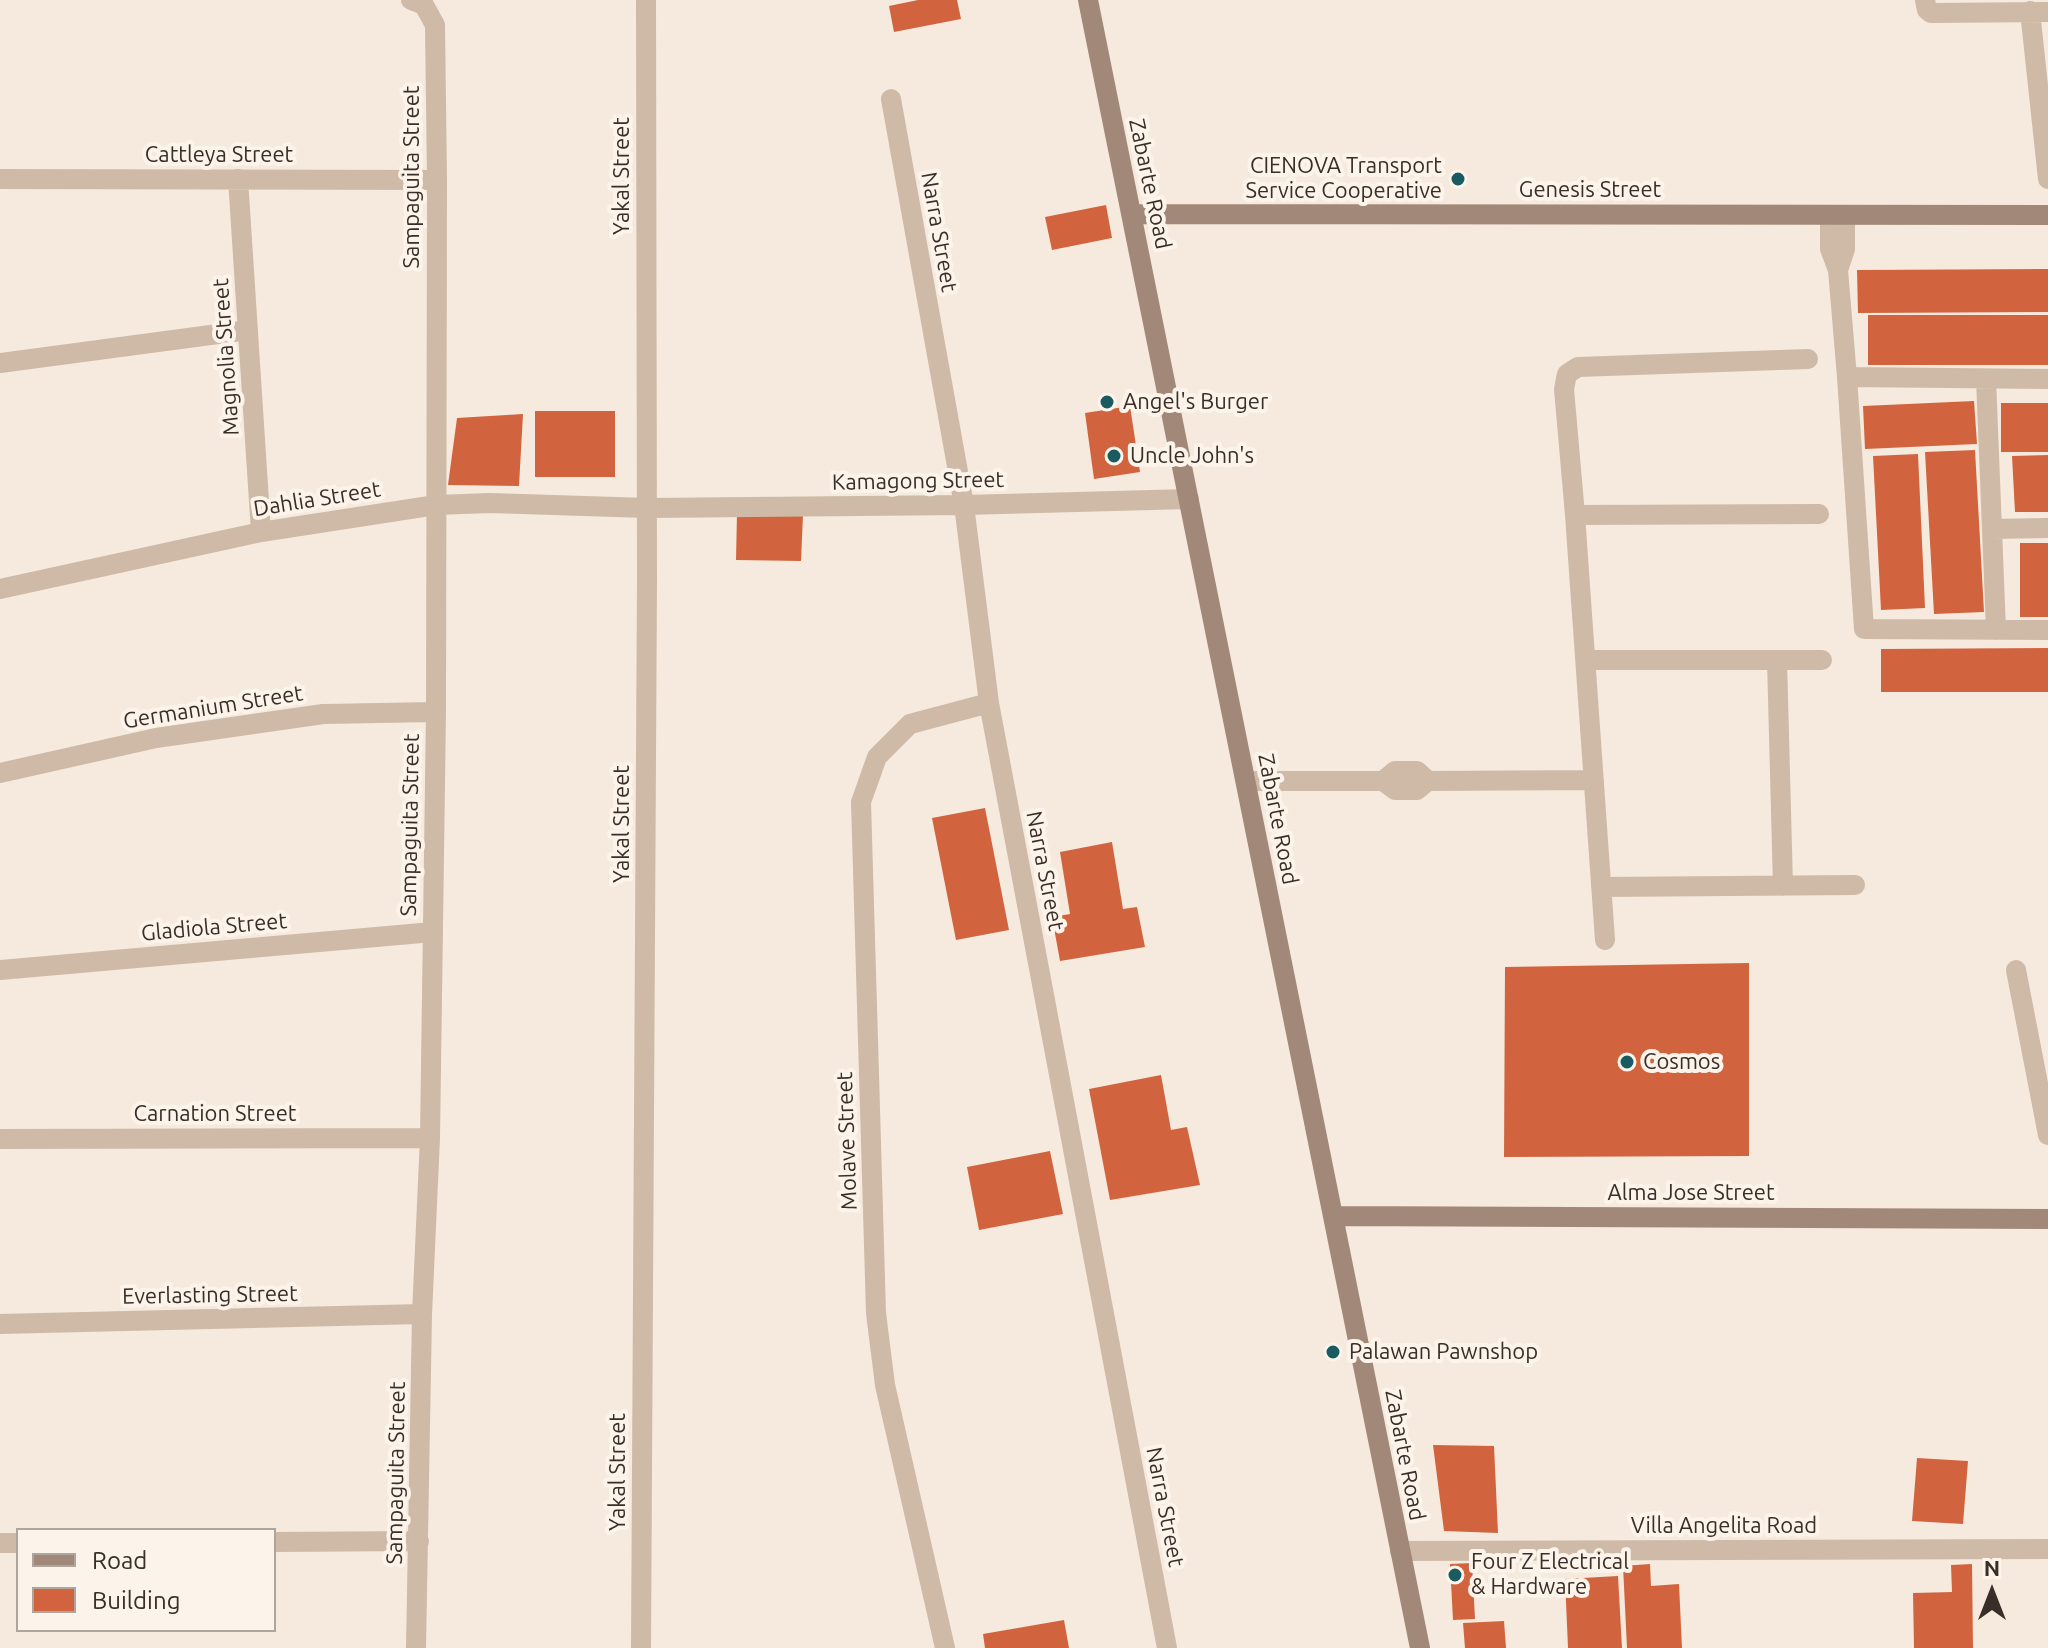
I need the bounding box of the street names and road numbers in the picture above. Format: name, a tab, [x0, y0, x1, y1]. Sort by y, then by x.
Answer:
street label: Sampaguita Street	[399, 86, 425, 268]
street label: Zabarte Road	[1123, 116, 1177, 252]
street label: Yakal Street	[609, 117, 635, 235]
street label: Cattleya Street	[145, 142, 293, 168]
street label: Narra Street	[915, 170, 963, 294]
street label: Genesis Street	[1519, 177, 1661, 203]
street label: Magnolia Street	[207, 278, 245, 436]
street label: Kamagong Street	[832, 466, 1004, 496]
street label: Dahlia Street	[252, 476, 382, 522]
street label: Germanium Street	[121, 680, 305, 734]
street label: Sampaguita Street	[395, 733, 425, 917]
street label: Zabarte Road	[1252, 751, 1304, 887]
street label: Yakal Street	[609, 765, 635, 883]
street label: Narra Street	[1020, 809, 1070, 933]
street label: Gladiola Street	[140, 907, 288, 947]
street label: Molave Street	[831, 1071, 863, 1211]
street label: Carnation Street	[134, 1101, 296, 1127]
street label: Alma Jose Street	[1607, 1180, 1775, 1206]
street label: Everlasting Street	[122, 1280, 298, 1310]
street label: Sampaguita Street	[381, 1381, 411, 1565]
street label: Zabarte Road	[1379, 1387, 1431, 1523]
street label: Yakal Street	[605, 1413, 631, 1531]
street label: Narra Street	[1140, 1445, 1190, 1569]
street label: Villa Angelita Road	[1631, 1513, 1817, 1539]

